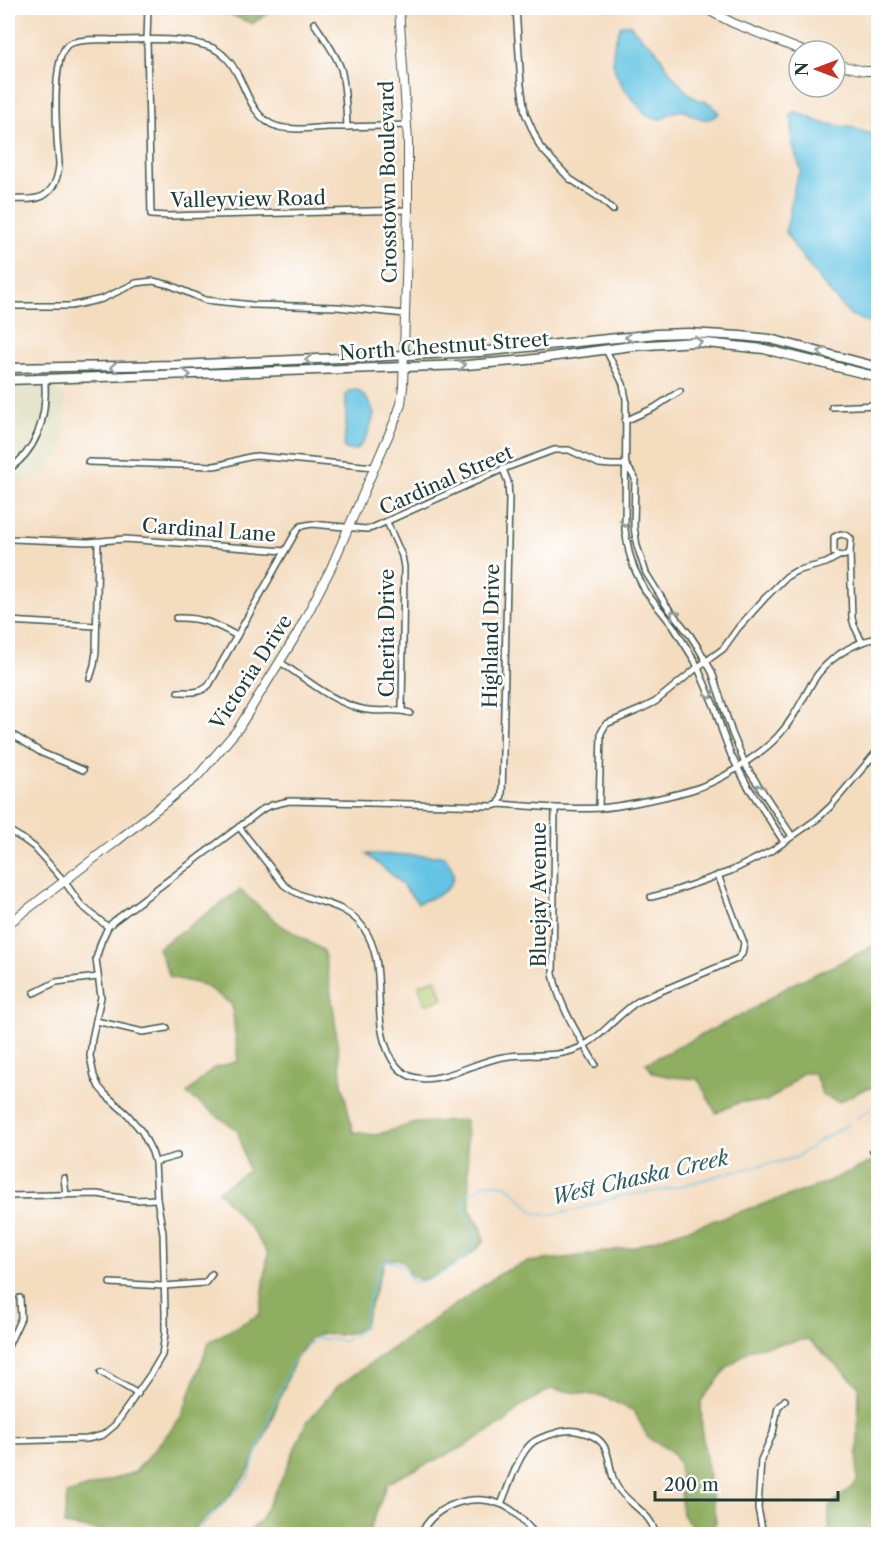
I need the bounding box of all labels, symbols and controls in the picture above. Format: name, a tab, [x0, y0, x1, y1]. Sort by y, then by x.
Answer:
north arrow	[787, 39, 847, 99]
text: N	[792, 62, 812, 76]
street label: Crosstown Boulevard	[374, 80, 402, 284]
street label: Valleyview Road	[169, 186, 326, 212]
street label: North Chestnut Street	[338, 327, 550, 365]
one-way arrow	[624, 330, 633, 343]
one-way arrow	[694, 336, 703, 349]
one-way arrow	[817, 346, 827, 359]
one-way arrow	[304, 353, 313, 366]
one-way arrow	[458, 359, 467, 372]
one-way arrow	[110, 360, 119, 373]
one-way arrow	[183, 369, 192, 381]
street label: Cardinal Street	[376, 440, 516, 520]
street label: Cardinal Lane	[141, 513, 277, 547]
one-way arrow	[619, 519, 632, 528]
street label: Highland Drive	[478, 563, 504, 709]
street label: Cherita Drive	[375, 569, 399, 697]
street label: Victoria Drive	[204, 610, 297, 735]
one-way arrow	[670, 610, 681, 621]
one-way arrow	[703, 689, 715, 700]
one-way arrow	[755, 784, 767, 794]
street label: Bluejay Avenue	[527, 822, 551, 968]
water label: West Chaska Creek	[549, 1144, 731, 1210]
scale bar	[655, 1464, 838, 1502]
text: 200 m	[664, 1474, 719, 1496]

